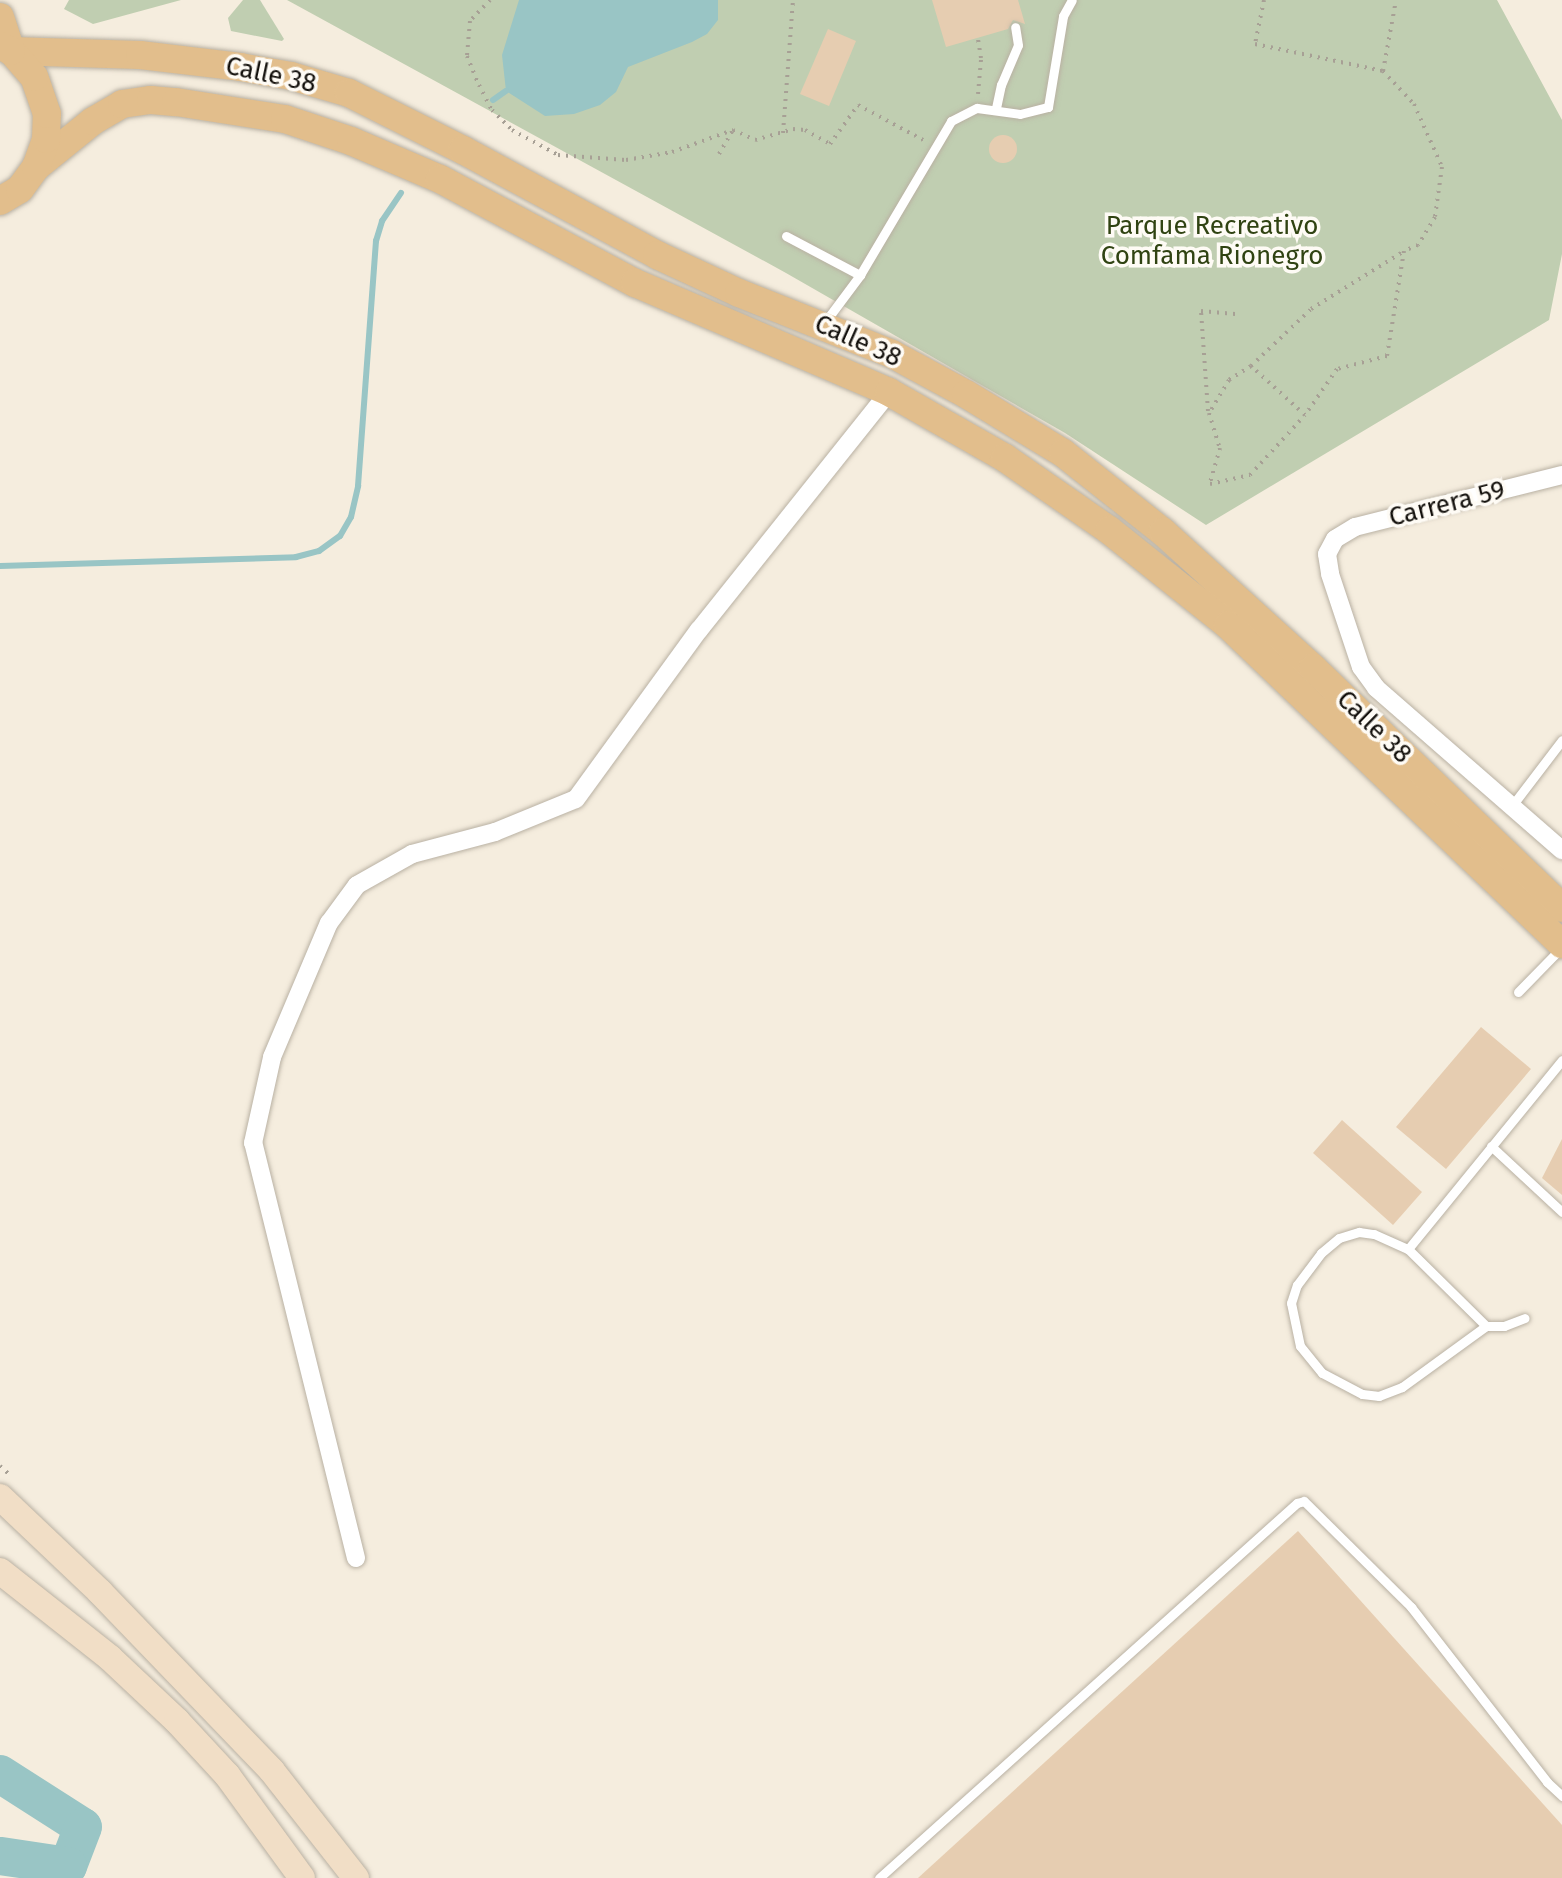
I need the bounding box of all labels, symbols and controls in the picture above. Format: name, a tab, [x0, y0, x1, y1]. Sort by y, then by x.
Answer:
street label: Calle 38	[223, 50, 319, 100]
park label: Parque Recreativo Comfama Rionegro	[1101, 210, 1323, 272]
street label: Calle 38	[810, 308, 906, 374]
street label: Carrera 59	[1386, 475, 1508, 533]
street label: Calle 38	[1330, 684, 1418, 770]

